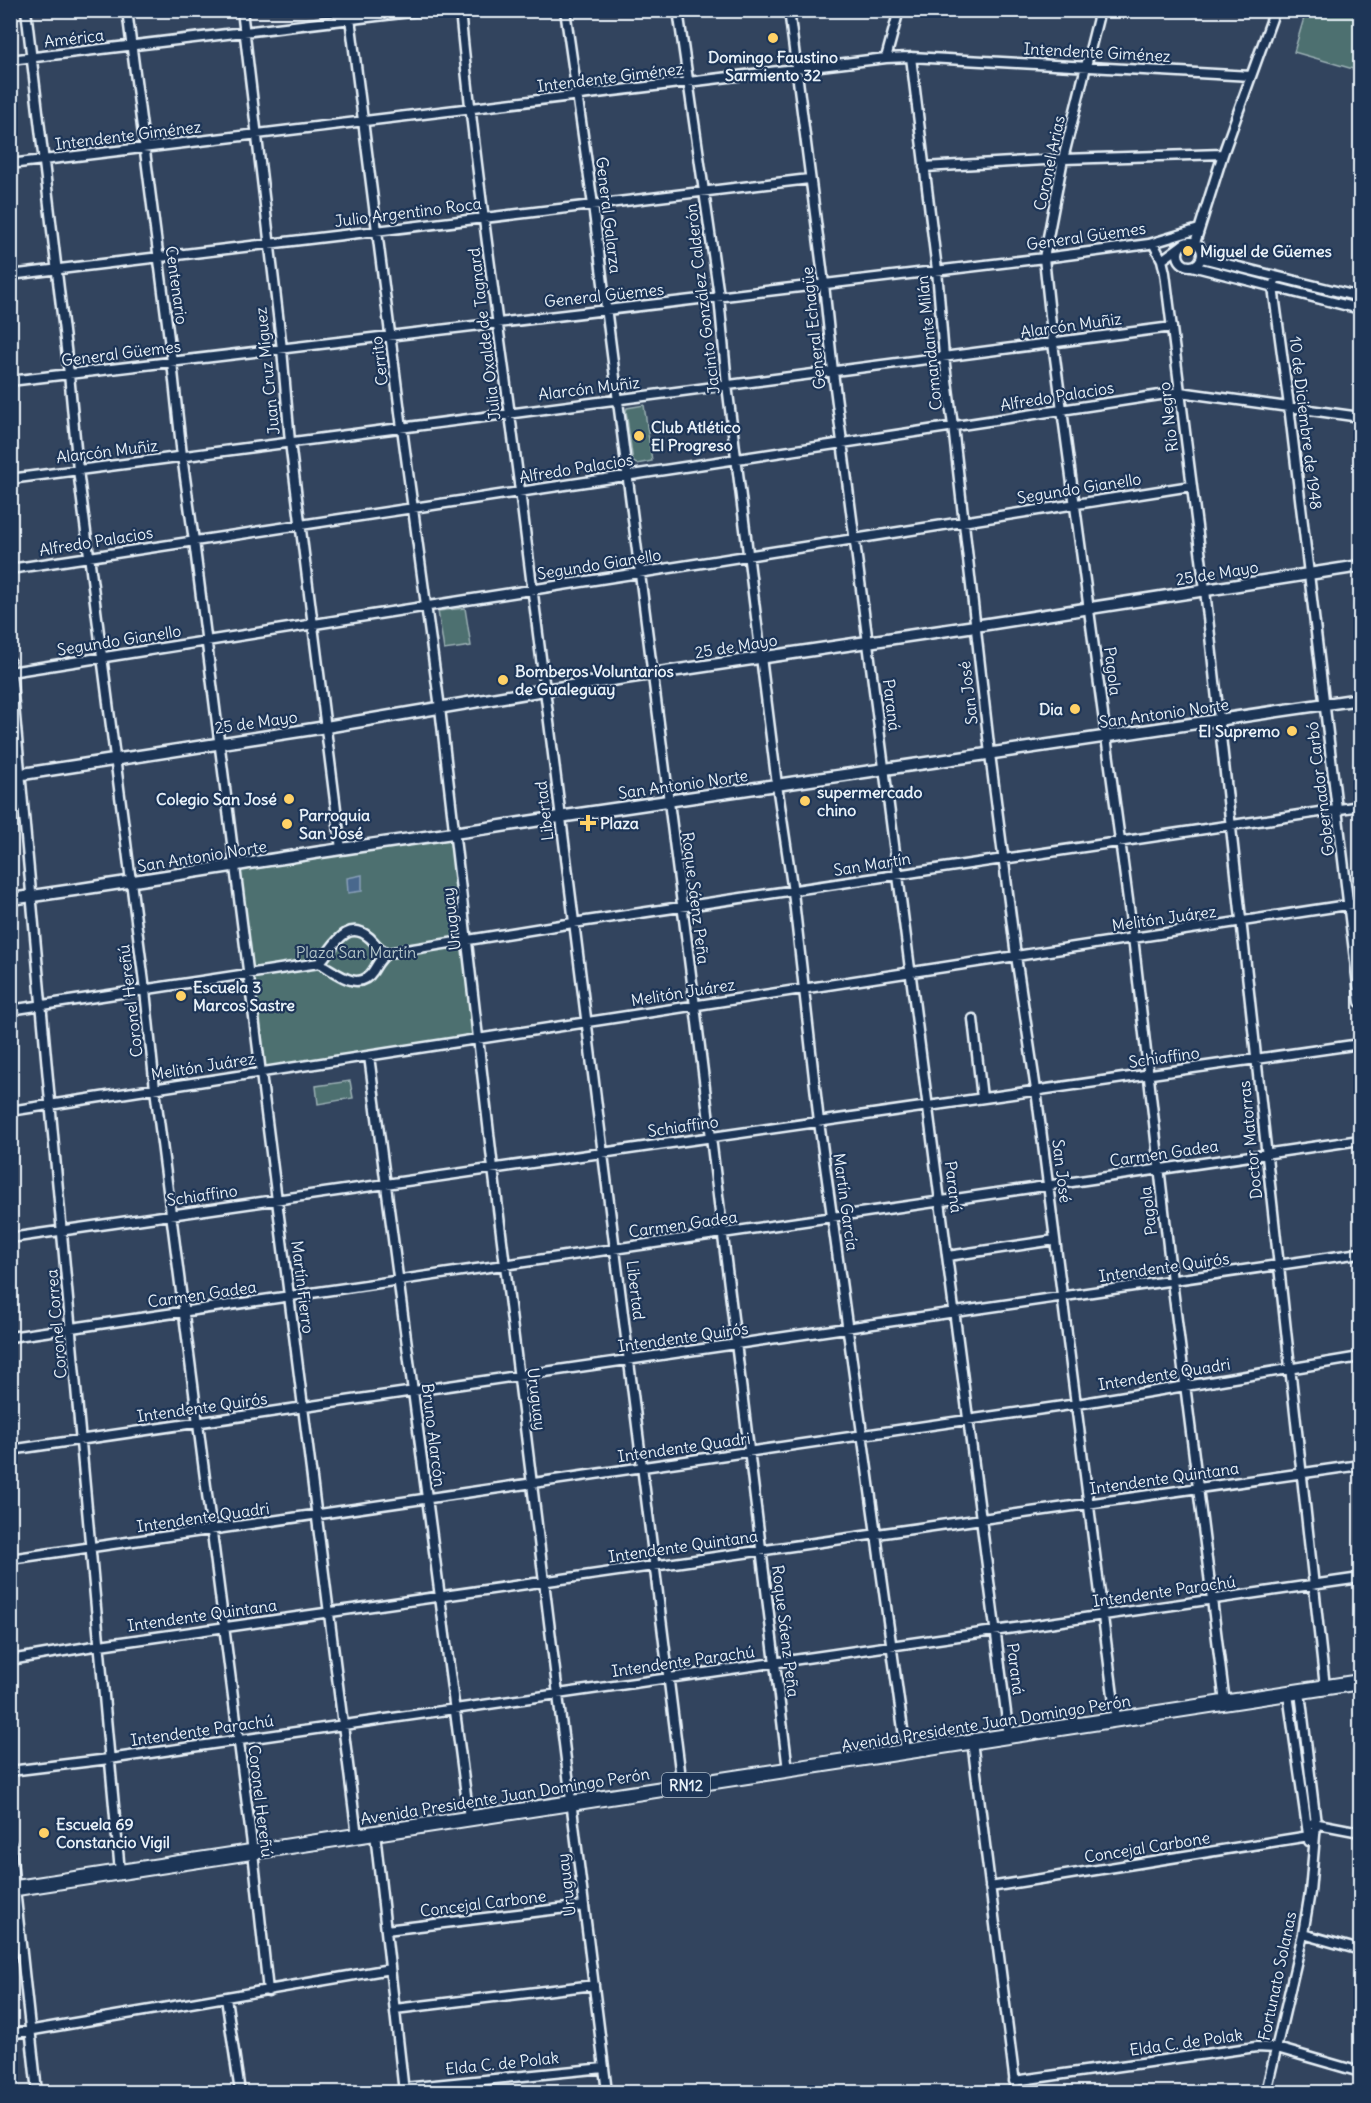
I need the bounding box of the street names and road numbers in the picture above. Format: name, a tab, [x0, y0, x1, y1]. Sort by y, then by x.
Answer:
street label: América	[43, 24, 105, 52]
street label: Intendente Giménez	[1023, 38, 1171, 66]
street label: Intendente Giménez	[536, 58, 685, 96]
street label: Coronel Arias	[1029, 114, 1069, 212]
street label: Intendente Giménez	[54, 116, 203, 154]
street label: General Galarza	[592, 155, 626, 275]
street label: Julio Argentino Roca	[333, 193, 483, 231]
street label: Jacinto González Calderón	[680, 202, 724, 396]
street label: General Güemes	[1025, 218, 1147, 254]
street label: Centenario	[162, 244, 192, 326]
street label: Julia Oxalde de Tagnard	[464, 247, 504, 421]
street label: General Echagüe	[797, 266, 829, 390]
street label: Comandante Milán	[912, 275, 946, 411]
street label: General Güemes	[543, 279, 665, 311]
street label: Juan Cruz Míguez	[250, 306, 284, 436]
street label: Alarcón Muñiz	[1019, 308, 1123, 342]
street label: Cerrito	[366, 335, 392, 387]
street label: 10 de Diciembre de 1948	[1285, 335, 1327, 511]
street label: General Güemes	[60, 336, 182, 370]
street label: Alarcón Muñiz	[537, 372, 641, 404]
street label: Alfredo Palacios	[999, 377, 1115, 415]
street label: Río Negro	[1154, 381, 1182, 453]
street label: Alarcón Muñiz	[55, 435, 159, 467]
street label: Alfredo Palacios	[518, 449, 634, 487]
street label: Segundo Gianello	[1015, 468, 1143, 508]
street label: Alfredo Palacios	[38, 522, 154, 560]
street label: Segundo Gianello	[535, 544, 663, 584]
street label: 25 de Mayo	[1174, 557, 1260, 589]
street label: Segundo Gianello	[55, 620, 183, 660]
street label: 25 de Mayo	[693, 630, 779, 662]
street label: Pagola	[1100, 645, 1126, 697]
street label: San José	[954, 660, 982, 726]
street label: Paraná	[879, 678, 905, 732]
street label: San Antonio Norte	[1098, 694, 1230, 732]
street label: 25 de Mayo	[213, 706, 299, 738]
street label: Gobernador Carbó	[1302, 721, 1338, 857]
street label: San Antonio Norte	[617, 765, 749, 803]
street label: Libertad	[530, 780, 558, 842]
street label: Roque Sáenz Peña	[678, 831, 714, 965]
street label: San Antonio Norte	[136, 836, 268, 876]
street label: San Martín	[832, 848, 912, 880]
street label: Uruguay	[437, 887, 465, 951]
street label: Melitón Juárez	[1111, 901, 1218, 935]
street label: Coronel Hereñú	[113, 944, 147, 1058]
street label: Melitón Juárez	[630, 974, 737, 1010]
street label: Schiaffino	[1127, 1042, 1201, 1072]
street label: Melitón Juárez	[150, 1048, 257, 1084]
street label: Doctor Matorras	[1234, 1080, 1266, 1200]
street label: Schiaffino	[646, 1111, 720, 1141]
street label: Carmen Gadea	[1108, 1135, 1220, 1171]
street label: San José	[1048, 1138, 1076, 1204]
street label: Martín García	[829, 1152, 863, 1252]
street label: Paraná	[941, 1160, 967, 1214]
street label: Schiaffino	[165, 1180, 239, 1210]
street label: Pagola	[1135, 1185, 1161, 1237]
street label: Carmen Gadea	[627, 1206, 739, 1242]
street label: Martín Fierro	[287, 1239, 319, 1335]
street label: Intendente Quirós	[1098, 1248, 1230, 1286]
street label: Libertad	[622, 1259, 650, 1321]
street label: Coronel Correa	[41, 1268, 71, 1380]
street label: Carmen Gadea	[146, 1276, 258, 1312]
street label: Intendente Quirós	[617, 1318, 749, 1356]
street label: Intendente Quadri	[1096, 1354, 1232, 1394]
street label: Uruguay	[523, 1367, 551, 1431]
street label: Bruno Alarcón	[418, 1382, 450, 1488]
street label: Intendente Quirós	[136, 1388, 268, 1426]
street label: Intendente Quadri	[616, 1428, 752, 1466]
street label: Intendente Quintana	[1088, 1458, 1240, 1498]
street label: Intendente Quadri	[135, 1498, 271, 1536]
street label: Intendente Quintana	[607, 1526, 759, 1566]
street label: Roque Sáenz Peña	[768, 1564, 804, 1698]
street label: Intendente Parachú	[1091, 1571, 1237, 1611]
street label: Intendente Quintana	[126, 1595, 278, 1635]
street label: Intendente Parachú	[610, 1641, 756, 1681]
street label: Paraná	[1003, 1642, 1029, 1696]
street label: Avenida Presidente Juan Domingo Perón	[840, 1690, 1132, 1756]
street label: Intendente Parachú	[129, 1710, 275, 1750]
street label: Coronel Hereñú	[244, 1744, 278, 1858]
street label: Avenida Presidente Juan Domingo Perón	[359, 1763, 651, 1829]
road number: RN12	[662, 1773, 710, 1797]
street label: Concejal Carbone	[1083, 1827, 1211, 1867]
street label: Uruguay	[552, 1853, 580, 1917]
street label: Concejal Carbone	[419, 1885, 547, 1921]
street label: Fortunato Solanas	[1254, 1910, 1300, 2042]
street label: Elda C. de Polak	[1128, 2024, 1244, 2060]
street label: Elda C. de Polak	[444, 2047, 560, 2079]

